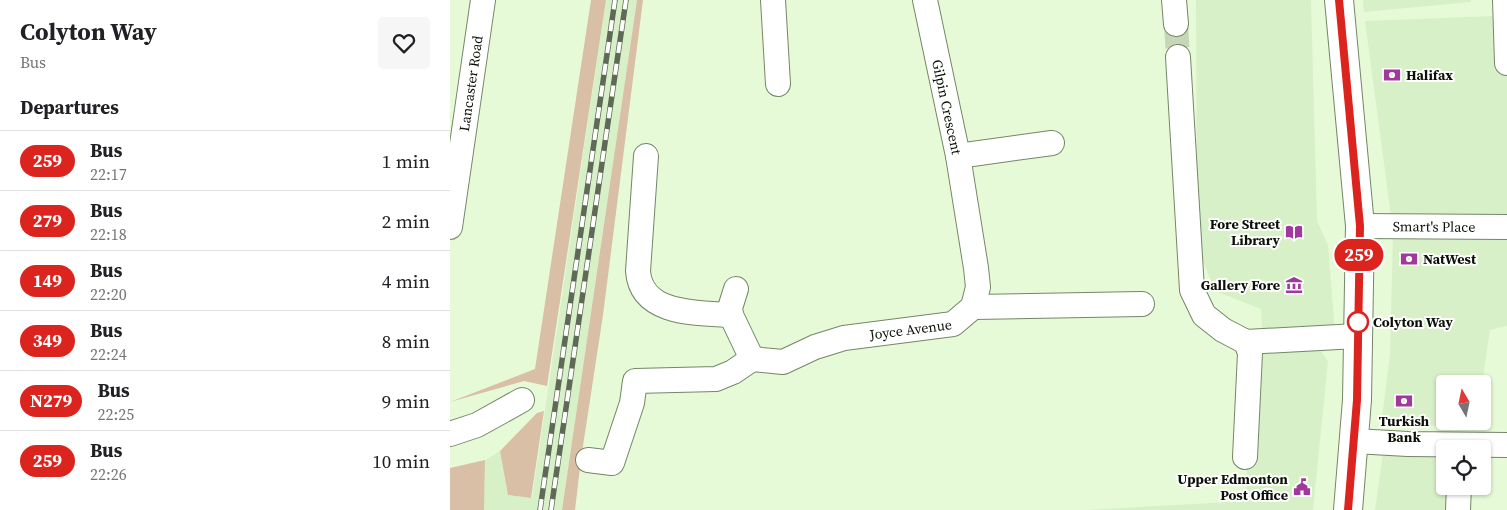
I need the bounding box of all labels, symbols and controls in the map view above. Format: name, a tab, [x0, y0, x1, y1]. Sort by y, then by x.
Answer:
text: Colyton Way	[20, 15, 157, 48]
button: heart	[378, 17, 430, 69]
street label: Lancaster Road	[454, 34, 488, 133]
text: Bus	[20, 51, 46, 73]
street label: Gilpin Crescent	[927, 58, 967, 157]
bank icon: Halifax	[1382, 65, 1402, 85]
place label: Halifax	[1406, 65, 1453, 85]
text: Departures	[20, 94, 119, 120]
text: Bus	[90, 137, 122, 163]
text: 259	[33, 148, 62, 173]
text: 1 min	[382, 148, 430, 174]
text: 22:17	[90, 163, 127, 185]
text: Bus	[90, 197, 122, 223]
text: 279	[33, 208, 62, 233]
text: 2 min	[382, 208, 430, 234]
place label: Fore Street Library	[1210, 214, 1281, 250]
street label: Smart's Place	[1393, 216, 1475, 237]
library icon: Fore Street Library	[1284, 222, 1304, 242]
text: 22:18	[90, 223, 127, 245]
line badge: 259	[1330, 239, 1388, 271]
text: 259	[1344, 242, 1374, 267]
bank icon: NatWest	[1399, 249, 1419, 269]
place label: NatWest	[1423, 249, 1477, 269]
text: Bus	[90, 257, 122, 283]
text: 149	[33, 268, 62, 293]
text: 4 min	[382, 268, 430, 294]
place label: Gallery Fore	[1201, 275, 1280, 295]
museum icon: Gallery Fore	[1284, 275, 1304, 295]
text: 22:20	[90, 283, 127, 305]
marker: Colyton Way	[1347, 311, 1369, 333]
place label: Colyton Way	[1373, 312, 1453, 332]
street label: Joyce Avenue	[867, 314, 953, 345]
text: Bus	[90, 317, 122, 343]
text: 349	[33, 328, 62, 353]
text: 8 min	[382, 328, 430, 354]
text: 22:24	[90, 343, 127, 365]
north arrow	[1436, 375, 1491, 430]
map controls	[1436, 375, 1491, 495]
text: Bus	[97, 377, 130, 403]
text: N279	[30, 388, 72, 413]
text: 9 min	[382, 388, 430, 414]
bank icon: Turkish Bank	[1394, 391, 1414, 411]
text: 22:25	[97, 403, 134, 425]
place label: Turkish Bank	[1379, 411, 1430, 447]
text: Bus	[90, 437, 122, 463]
button: locate	[1436, 440, 1491, 495]
text: 259	[33, 448, 62, 473]
text: 10 min	[372, 448, 430, 474]
text: 22:26	[90, 463, 127, 485]
place label: Upper Edmonton Post Office	[1177, 469, 1288, 505]
public building icon: Upper Edmonton Post Office	[1292, 477, 1312, 497]

